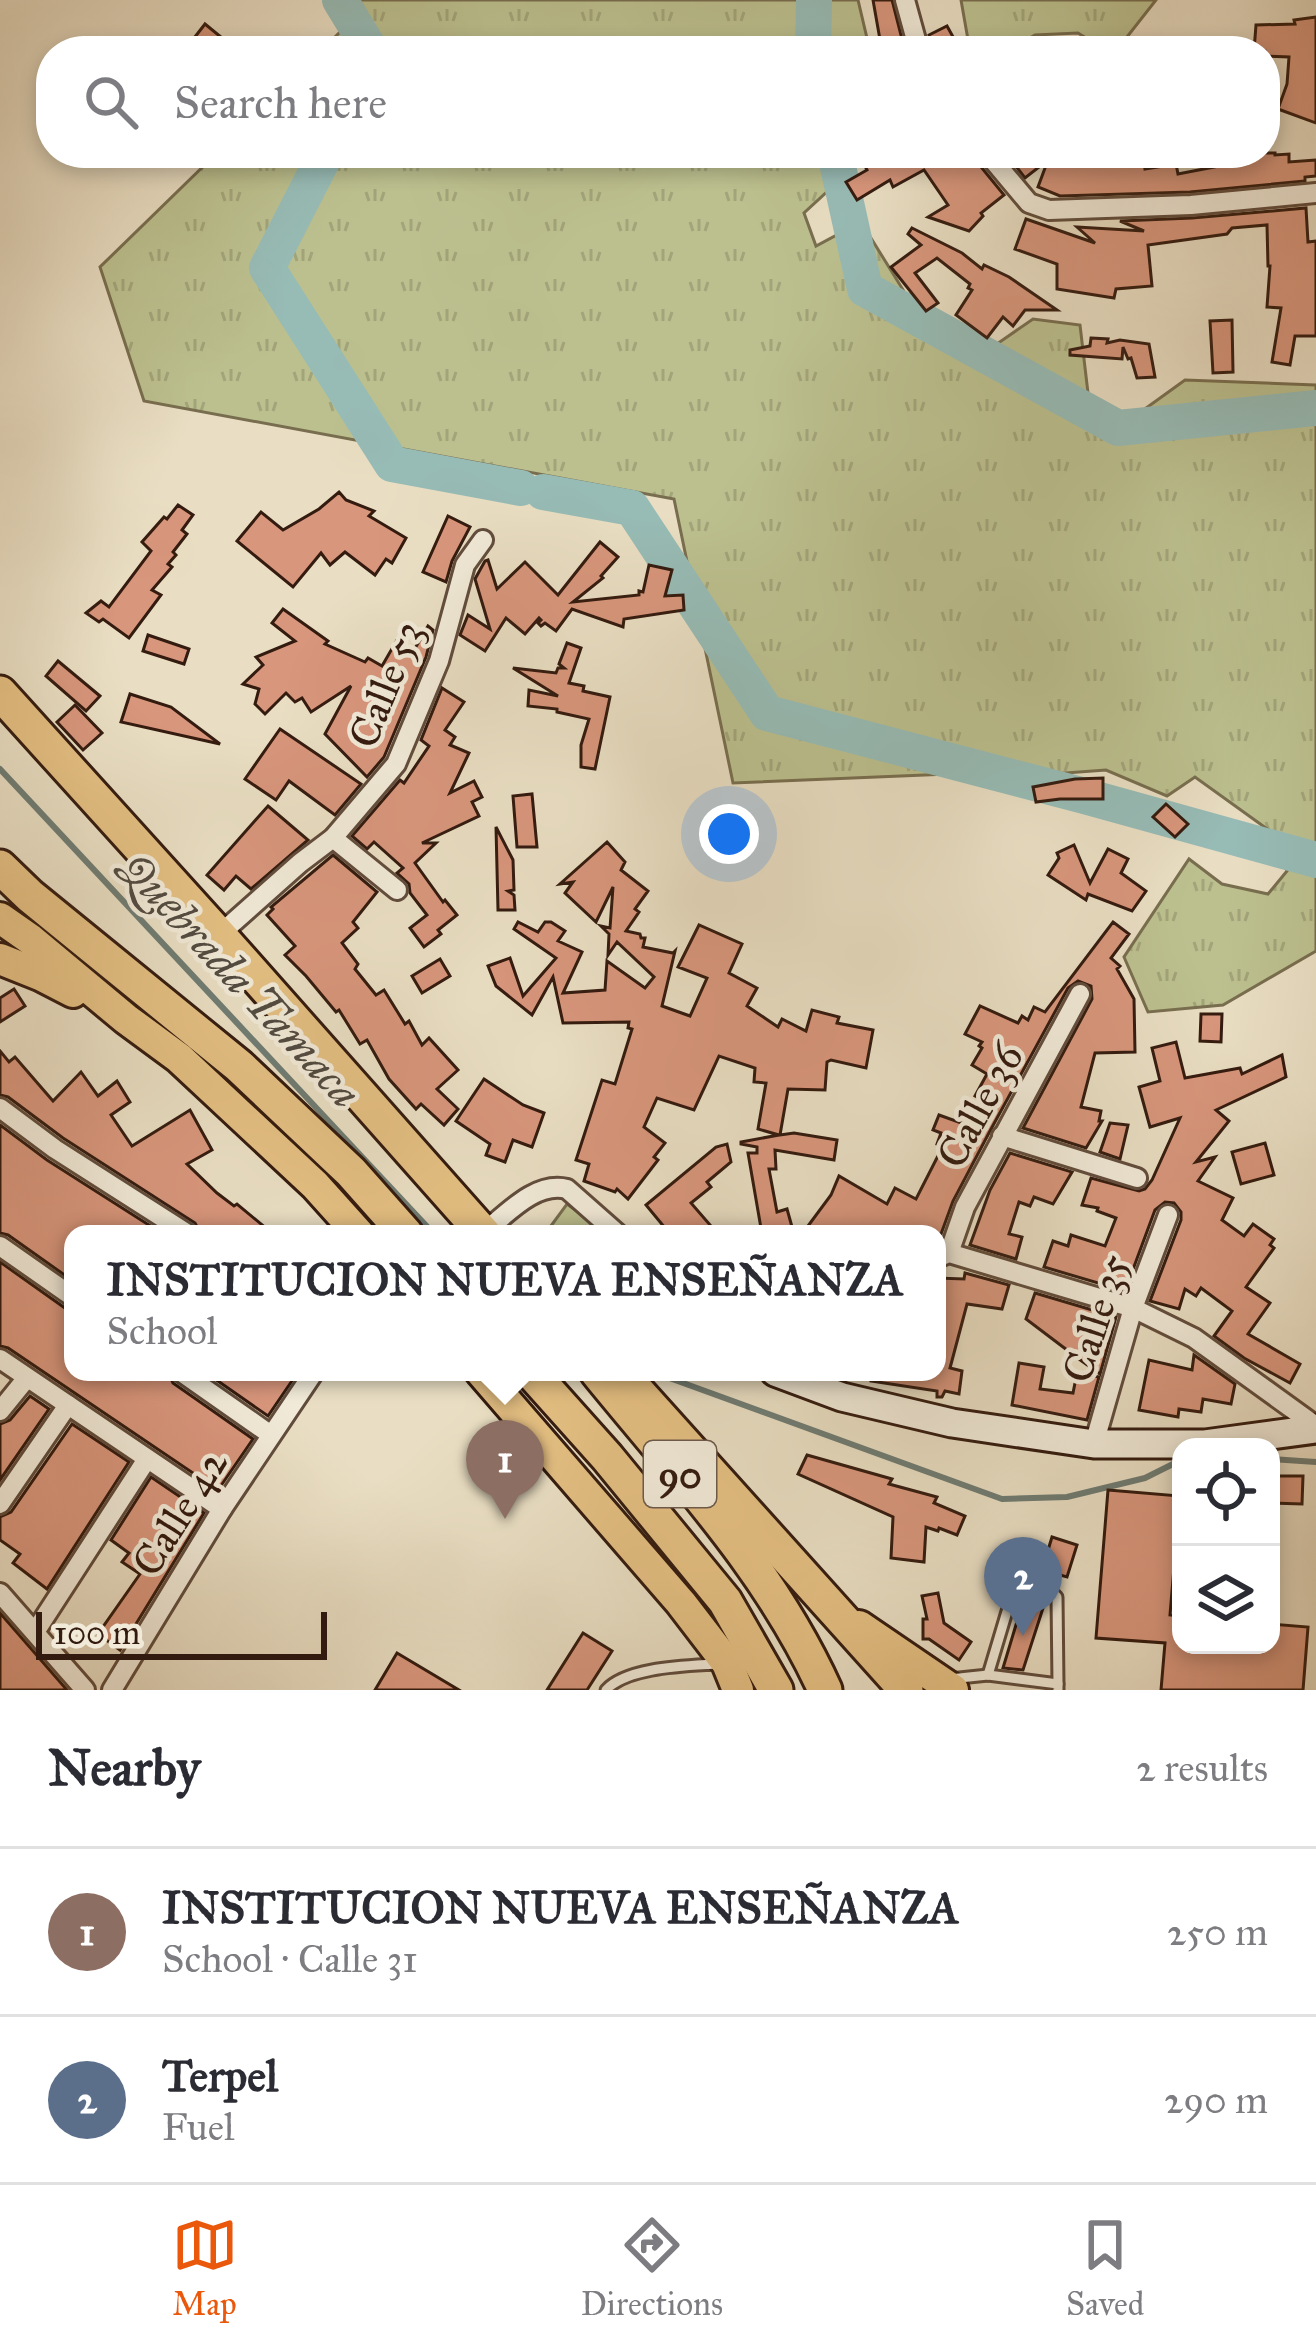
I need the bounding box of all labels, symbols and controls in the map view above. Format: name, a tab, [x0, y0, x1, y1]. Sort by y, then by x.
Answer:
search box	[36, 36, 1280, 168]
icon: search	[78, 69, 144, 135]
text: Search here	[174, 75, 387, 130]
street label: Calle 53	[337, 614, 435, 755]
your location	[699, 804, 759, 864]
water label: Quebrada Tamaca	[107, 838, 373, 1119]
street label: Calle 36	[926, 1033, 1035, 1177]
popup	[64, 1225, 946, 1381]
street label: Calle 35	[1051, 1248, 1141, 1389]
text: INSTITUCION NUEVA ENSEÑANZA	[107, 1252, 903, 1307]
text: School	[107, 1307, 217, 1355]
pin: 1	[466, 1420, 544, 1519]
map controls	[1172, 1438, 1280, 1654]
button: locate	[1172, 1438, 1280, 1546]
street label: Calle 42	[121, 1439, 239, 1586]
road number: 90	[644, 1441, 716, 1507]
pin: 2	[984, 1537, 1062, 1636]
button: layers	[1172, 1546, 1280, 1654]
scale bar	[36, 1606, 327, 1659]
text: 100 m	[54, 1613, 140, 1653]
text: Nearby	[48, 1737, 200, 1799]
text: 2 results	[1136, 1744, 1268, 1792]
text: INSTITUCION NUEVA ENSEÑANZA	[162, 1880, 959, 1935]
text: 1	[79, 1908, 95, 1956]
text: 250 m	[1167, 1908, 1268, 1956]
text: School · Calle 31	[162, 1935, 418, 1983]
text: Terpel	[162, 2048, 278, 2103]
text: 2	[77, 2076, 97, 2124]
text: 290 m	[1164, 2076, 1268, 2124]
text: Fuel	[162, 2103, 235, 2151]
tab: Map	[172, 2212, 238, 2324]
tab: Directions	[581, 2212, 723, 2324]
tab: Saved	[1066, 2212, 1144, 2324]

